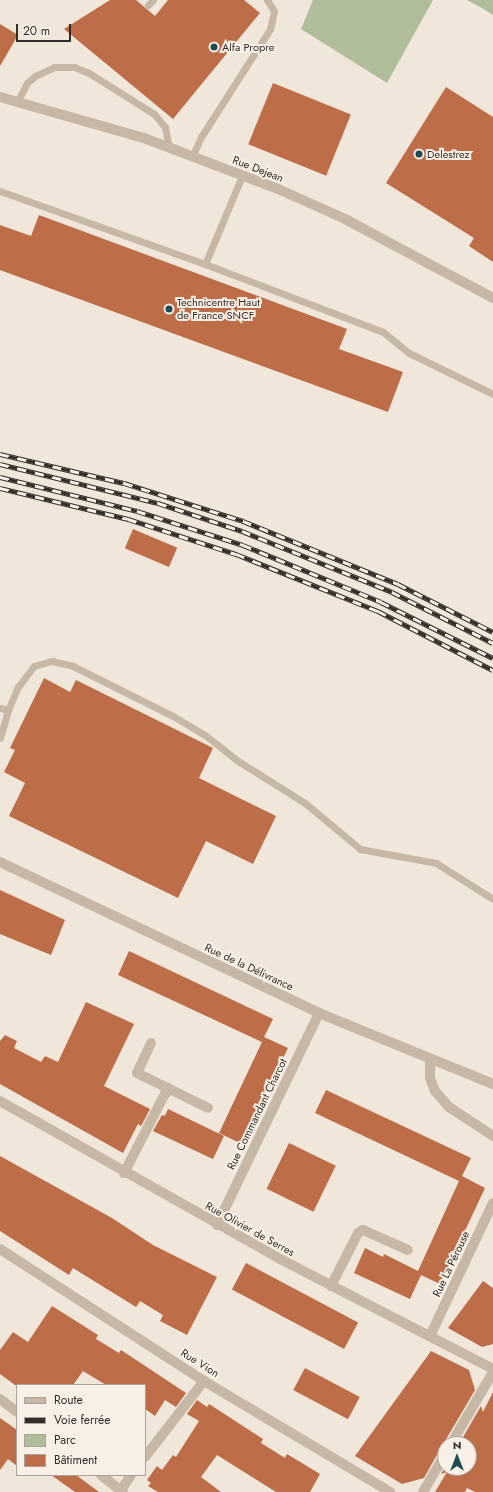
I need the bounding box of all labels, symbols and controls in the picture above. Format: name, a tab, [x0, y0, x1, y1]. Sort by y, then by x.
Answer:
scale bar	[18, 16, 73, 42]
text: 20 m	[23, 22, 50, 40]
place label: Alfa Propre	[222, 40, 274, 54]
marker: Alfa Propre	[209, 42, 219, 52]
place label: Delestrez	[427, 147, 470, 161]
marker: Delestrez	[414, 149, 424, 159]
street label: Rue Dejean	[231, 153, 285, 185]
place label: Technicentre Haut de France SNCF	[177, 296, 260, 322]
marker: Technicentre Haut de France SNCF	[164, 304, 174, 314]
street label: Rue de la Délivrance	[203, 941, 295, 993]
street label: Rue Commandant Charcot	[224, 1056, 290, 1172]
street label: Rue Olivier de Serres	[203, 1199, 297, 1259]
street label: Rue La Pérouse	[430, 1229, 472, 1299]
street label: Rue Vion	[178, 1346, 222, 1380]
legend	[16, 1384, 146, 1476]
text: Route	[54, 1391, 83, 1409]
text: Voie ferrée	[54, 1411, 110, 1429]
text: Parc	[54, 1431, 76, 1449]
north arrow	[437, 1436, 477, 1476]
text: N	[453, 1437, 461, 1453]
text: Bâtiment	[54, 1451, 97, 1469]

